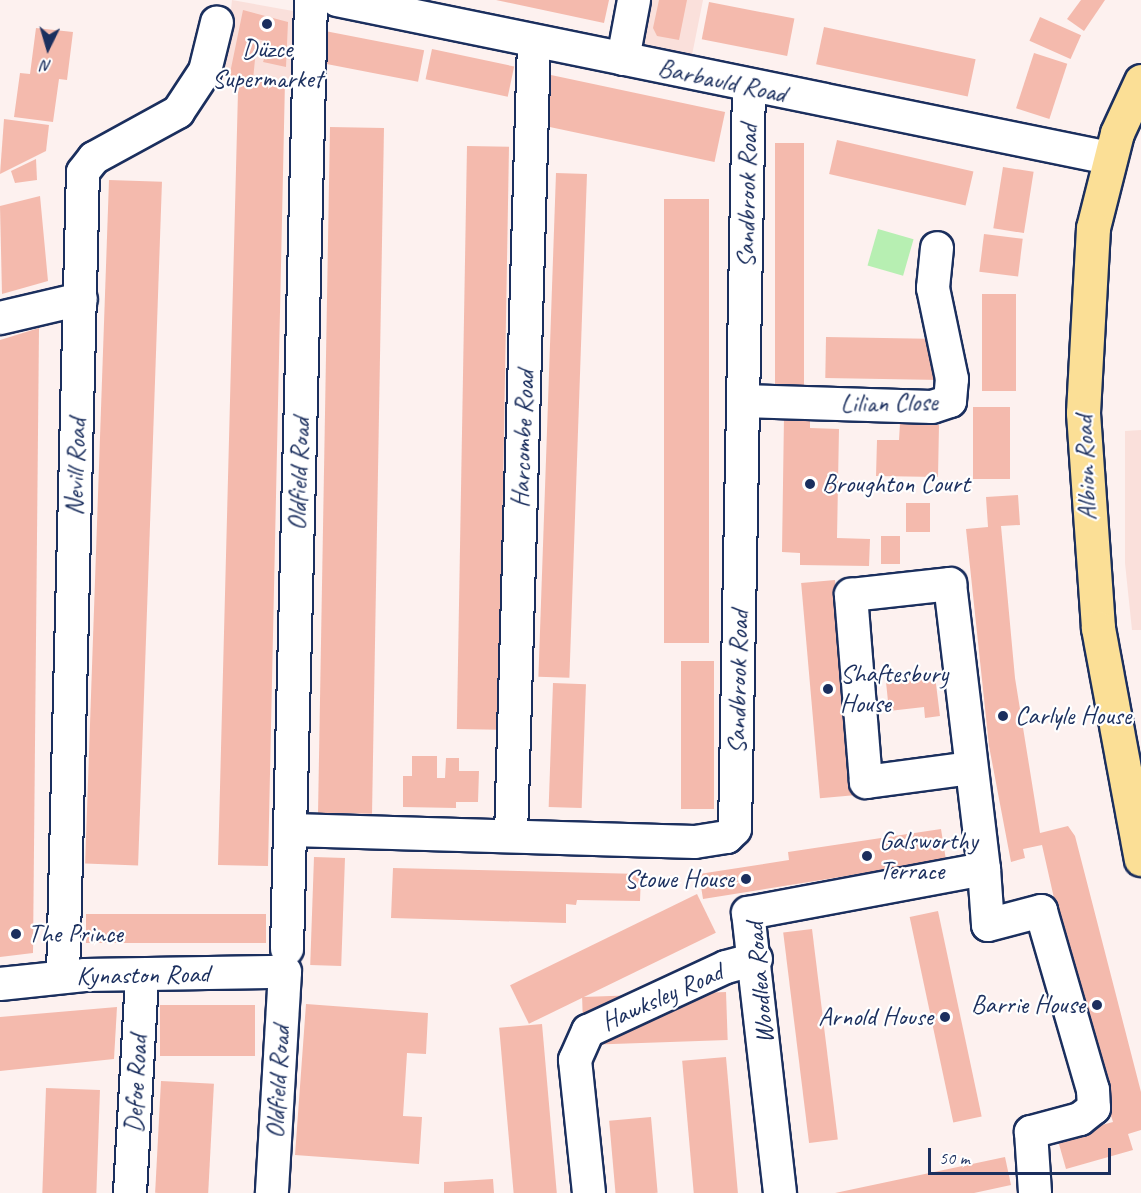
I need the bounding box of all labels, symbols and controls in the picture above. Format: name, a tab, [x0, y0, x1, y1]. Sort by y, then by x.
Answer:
marker: Düzce Supermarket	[260, 17, 274, 31]
north arrow	[18, 18, 78, 78]
place label: Düzce Supermarket	[212, 33, 322, 94]
street label: Barbauld Road	[655, 52, 789, 110]
text: N	[41, 56, 52, 76]
street label: Sandbrook Road	[730, 124, 764, 268]
street label: Harcombe Road	[505, 370, 541, 508]
street label: Lilian Close	[840, 387, 938, 419]
street label: Albion Road	[1069, 415, 1103, 521]
street label: Oldfield Road	[281, 417, 317, 531]
street label: Nevill Road	[59, 418, 93, 516]
place label: Broughton Court	[822, 468, 970, 500]
marker: Broughton Court	[803, 477, 817, 491]
street label: Sandbrook Road	[721, 610, 755, 754]
place label: Shaftesbury House	[840, 658, 948, 720]
marker: Shaftesbury House	[821, 682, 835, 696]
place label: Carlyle House	[1015, 700, 1131, 732]
marker: Carlyle House	[996, 709, 1010, 723]
place label: Galsworthy Terrace	[879, 825, 978, 886]
marker: Galsworthy Terrace	[860, 849, 874, 863]
place label: Stowe House	[624, 863, 734, 895]
marker: Stowe House	[739, 872, 753, 886]
place label: The Prince	[28, 918, 123, 950]
street label: Woodlea Road	[739, 921, 781, 1045]
marker: The Prince	[9, 927, 23, 941]
street label: Hawksley Road	[597, 957, 727, 1037]
street label: Kynaston Road	[77, 958, 209, 992]
place label: Barrie House	[971, 989, 1085, 1021]
marker: Barrie House	[1090, 998, 1104, 1012]
place label: Arnold House	[818, 1001, 933, 1033]
marker: Arnold House	[938, 1010, 952, 1024]
street label: Oldfield Road	[259, 1025, 297, 1139]
street label: Defoe Road	[118, 1034, 154, 1134]
scale bar	[931, 1136, 1114, 1174]
text: 50 m	[939, 1147, 970, 1169]

